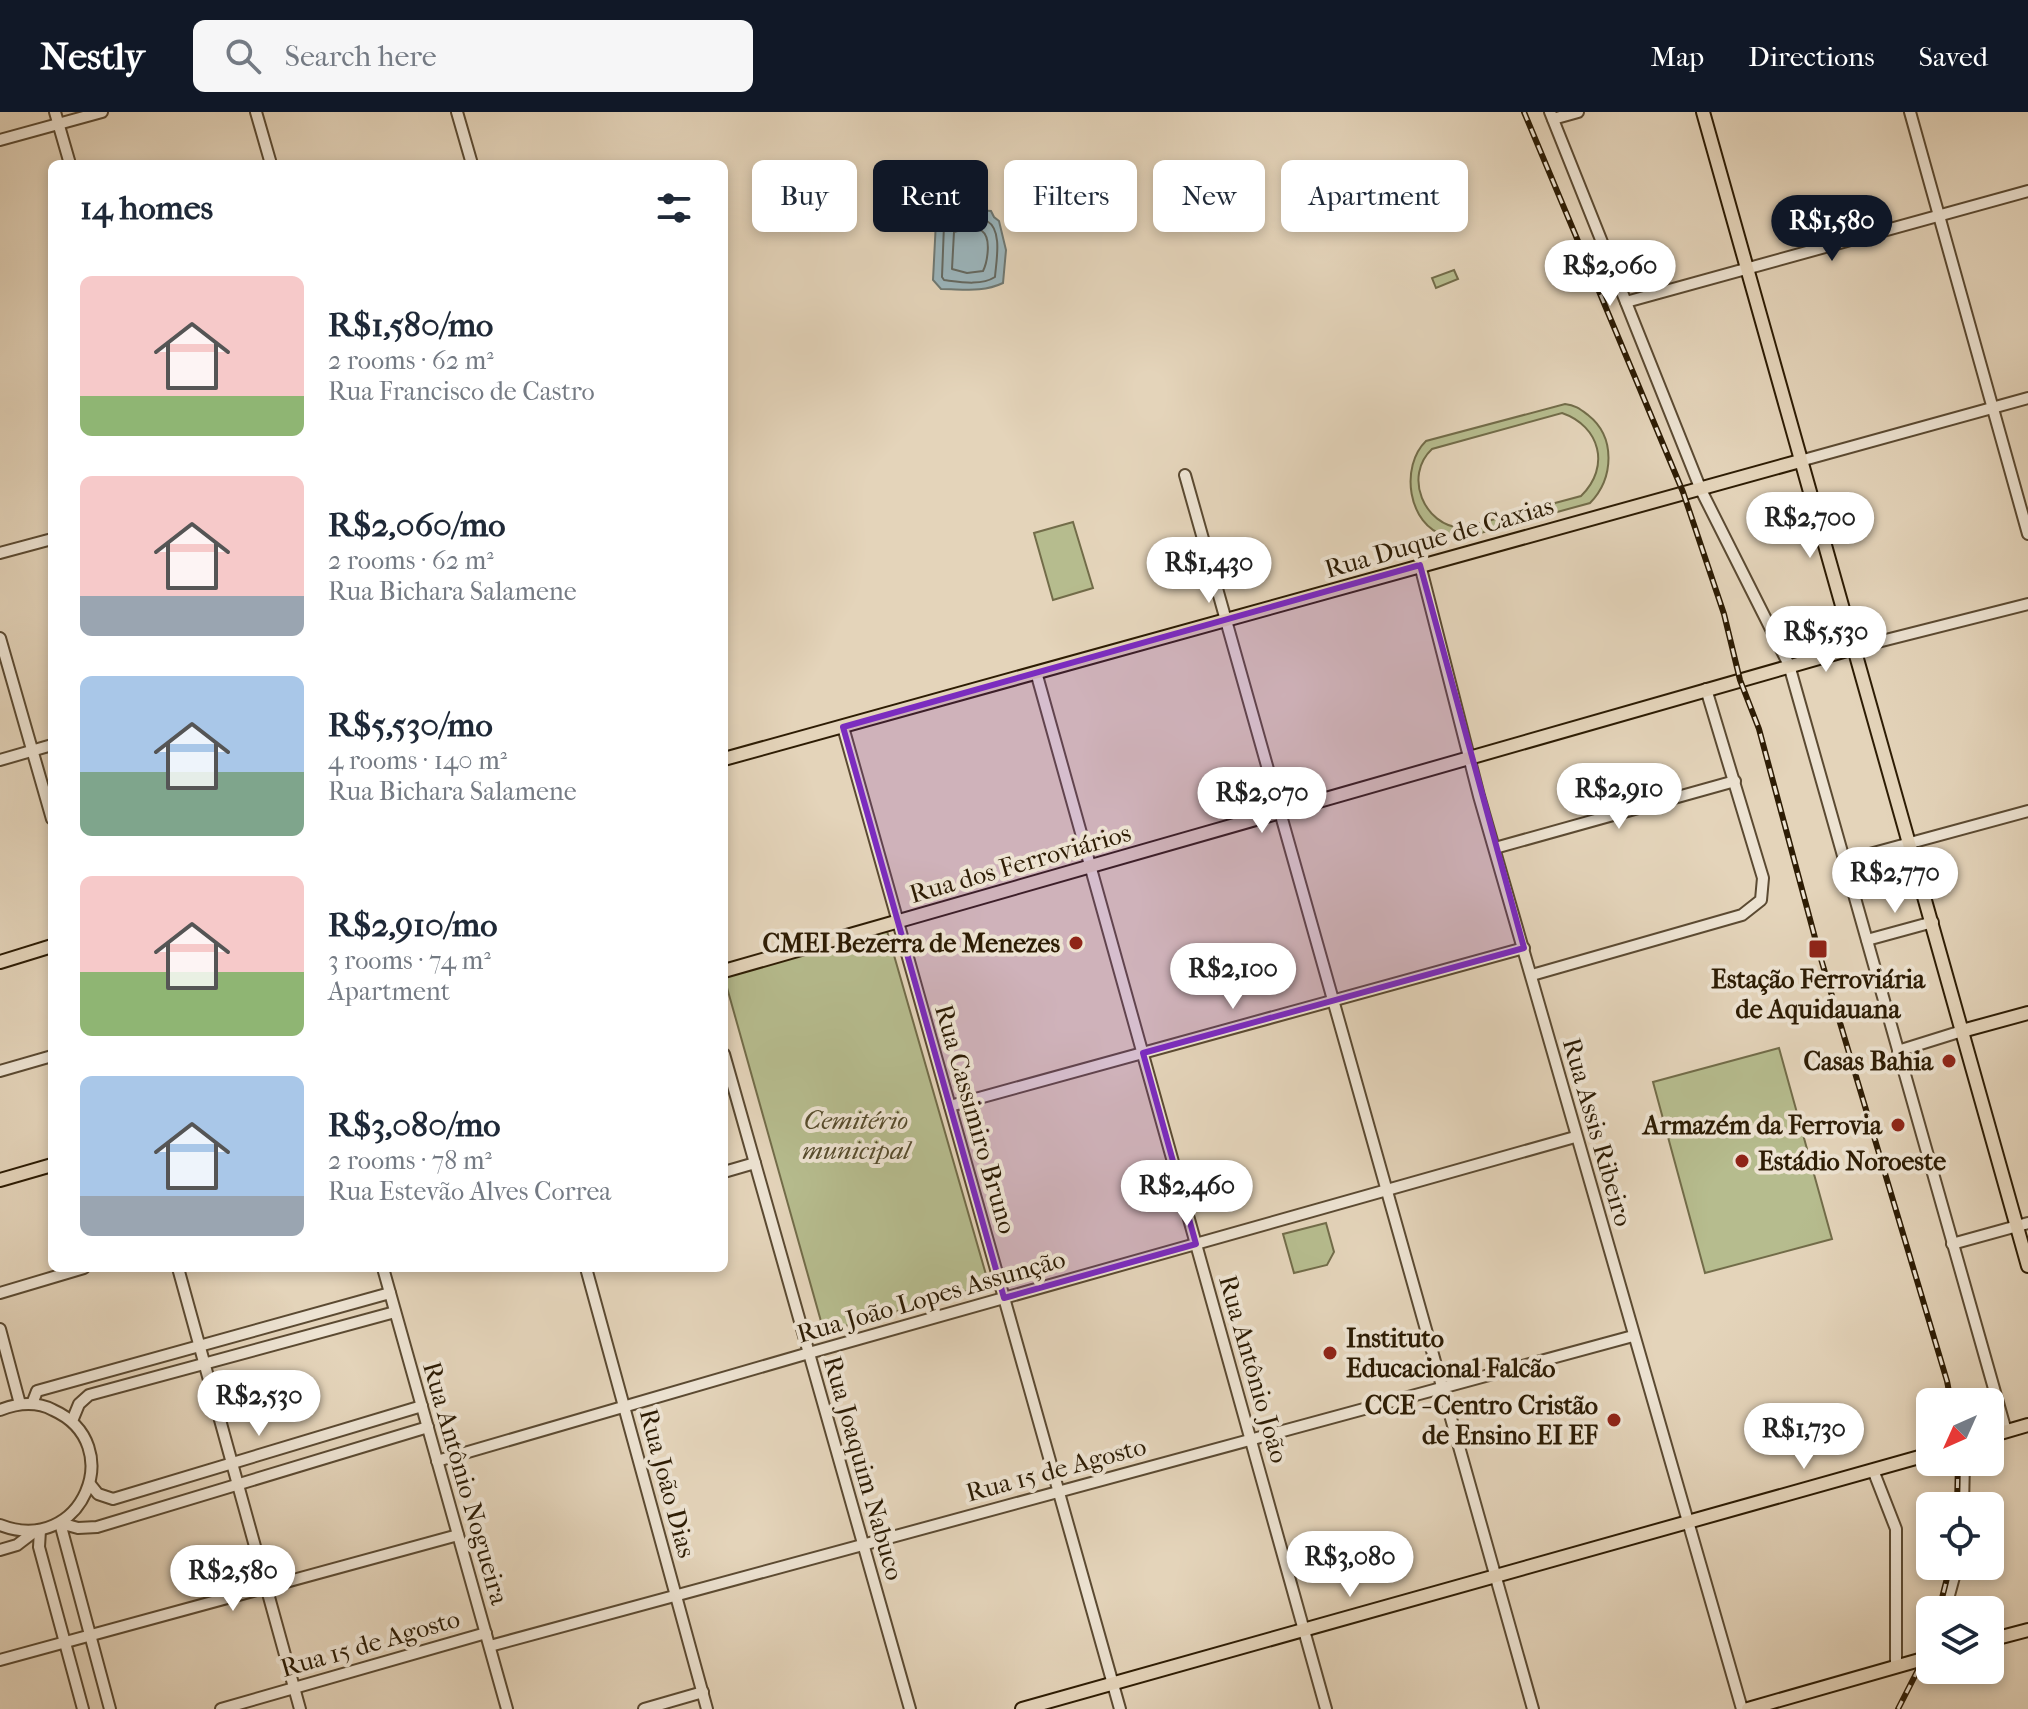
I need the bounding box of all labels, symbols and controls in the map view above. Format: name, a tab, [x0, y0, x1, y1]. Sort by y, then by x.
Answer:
search box	[193, 20, 753, 92]
text: Nestly	[40, 34, 145, 79]
icon: search	[221, 34, 265, 78]
text: Search here	[285, 39, 437, 74]
text: Map	[1651, 40, 1704, 73]
text: Directions	[1748, 40, 1875, 73]
text: Saved	[1919, 40, 1988, 73]
chip: Buy	[752, 160, 857, 232]
chip: Rent	[873, 160, 988, 232]
chip: Filters	[1004, 160, 1137, 232]
chip: New	[1153, 160, 1265, 232]
chip: Apartment	[1281, 160, 1468, 232]
icon: filters	[652, 186, 696, 230]
text: 14 homes	[80, 188, 213, 228]
pin: R$1,580	[1758, 195, 1906, 263]
text: R$1,580	[1789, 205, 1875, 236]
pin: R$2,060	[1536, 240, 1684, 308]
text: R$2,060	[1563, 250, 1657, 281]
text: R$1,580/mo	[328, 305, 493, 345]
icon: home	[144, 308, 240, 404]
text: 2 rooms · 62 m²	[328, 345, 494, 376]
text: Rua Francisco de Castro	[328, 376, 595, 407]
street label: Rua Duque de Caxias	[1321, 490, 1557, 585]
pin: R$2,700	[1736, 492, 1884, 560]
text: R$2,700	[1764, 502, 1856, 533]
text: R$2,060/mo	[328, 505, 505, 545]
icon: home	[144, 508, 240, 604]
pin: R$1,430	[1135, 537, 1283, 605]
text: 2 rooms · 62 m²	[328, 545, 494, 576]
text: R$1,430	[1165, 547, 1253, 578]
text: Rua Bichara Salamene	[328, 576, 577, 607]
pin: R$5,530	[1752, 606, 1900, 674]
text: R$5,530	[1784, 616, 1868, 647]
text: R$5,530/mo	[328, 705, 493, 745]
icon: home	[144, 708, 240, 804]
text: 4 rooms · 140 m²	[328, 745, 507, 776]
pin: R$2,910	[1545, 763, 1693, 831]
pin: R$2,070	[1188, 767, 1336, 835]
text: R$2,910	[1575, 773, 1663, 804]
text: Rua Bichara Salamene	[328, 776, 577, 807]
text: R$2,070	[1215, 777, 1309, 808]
street label: Rua dos Ferroviários	[906, 817, 1134, 910]
pin: R$2,770	[1821, 847, 1969, 915]
text: R$2,770	[1850, 857, 1940, 888]
text: R$2,910/mo	[328, 905, 497, 945]
icon: home	[144, 908, 240, 1004]
place label: CMEI Bezerra de Menezes	[763, 928, 1060, 959]
marker: CMEI Bezerra de Menezes	[1067, 934, 1085, 952]
marker: Estação Ferroviária de Aquidauana	[1807, 938, 1829, 960]
pin: R$2,100	[1159, 943, 1307, 1011]
text: 3 rooms · 74 m²	[328, 945, 491, 976]
text: R$2,100	[1188, 953, 1278, 984]
place label: Estação Ferroviária de Aquidauana	[1711, 964, 1926, 1025]
text: Apartment	[328, 976, 450, 1007]
street label: Rua Cassimiro Bruno	[928, 1001, 1023, 1237]
street label: Rua Assis Ribeiro	[1556, 1035, 1639, 1230]
place label: Casas Bahia	[1803, 1046, 1934, 1077]
marker: Casas Bahia	[1940, 1052, 1958, 1070]
text: R$3,080/mo	[328, 1105, 501, 1145]
park label: Cemitério municipal	[802, 1105, 912, 1166]
icon: home	[144, 1108, 240, 1204]
place label: Armazém da Ferrovia	[1641, 1110, 1883, 1141]
marker: Armazém da Ferrovia	[1889, 1116, 1907, 1134]
text: 2 rooms · 78 m²	[328, 1145, 492, 1176]
place label: Estádio Noroeste	[1758, 1146, 1946, 1177]
marker: Estádio Noroeste	[1733, 1152, 1751, 1170]
pin: R$2,460	[1113, 1160, 1261, 1228]
text: R$2,460	[1139, 1170, 1235, 1201]
text: Rua Estevão Alves Correa	[328, 1176, 611, 1207]
street label: Rua João Lopes Assunção	[793, 1243, 1069, 1350]
street label: Rua Antônio João	[1212, 1272, 1295, 1467]
place label: Instituto Educacional Falcão	[1346, 1323, 1555, 1384]
marker: Instituto Educacional Falcão	[1321, 1344, 1339, 1362]
street label: Rua Joaquim Nabuco	[817, 1352, 910, 1584]
street label: Rua Antônio Nogueira	[416, 1358, 515, 1609]
pin: R$2,530	[185, 1370, 333, 1438]
text: R$2,530	[215, 1380, 303, 1411]
north arrow	[1916, 1388, 2004, 1476]
map controls	[1916, 1388, 2004, 1684]
place label: CCE - Centro Cristão de Ensino EI EF	[1365, 1390, 1598, 1451]
pin: R$1,730	[1730, 1403, 1878, 1471]
street label: Rua João Dias	[633, 1405, 702, 1561]
marker: CCE - Centro Cristão de Ensino EI EF	[1605, 1411, 1623, 1429]
text: R$1,730	[1762, 1413, 1846, 1444]
street label: Rua 15 de Agosto	[963, 1431, 1150, 1508]
button: locate	[1916, 1492, 2004, 1580]
pin: R$3,080	[1276, 1531, 1424, 1599]
text: R$3,080	[1305, 1541, 1395, 1572]
pin: R$2,580	[159, 1545, 307, 1613]
text: R$2,580	[188, 1555, 278, 1586]
button: layers	[1916, 1596, 2004, 1684]
street label: Rua 15 de Agosto	[277, 1603, 463, 1684]

